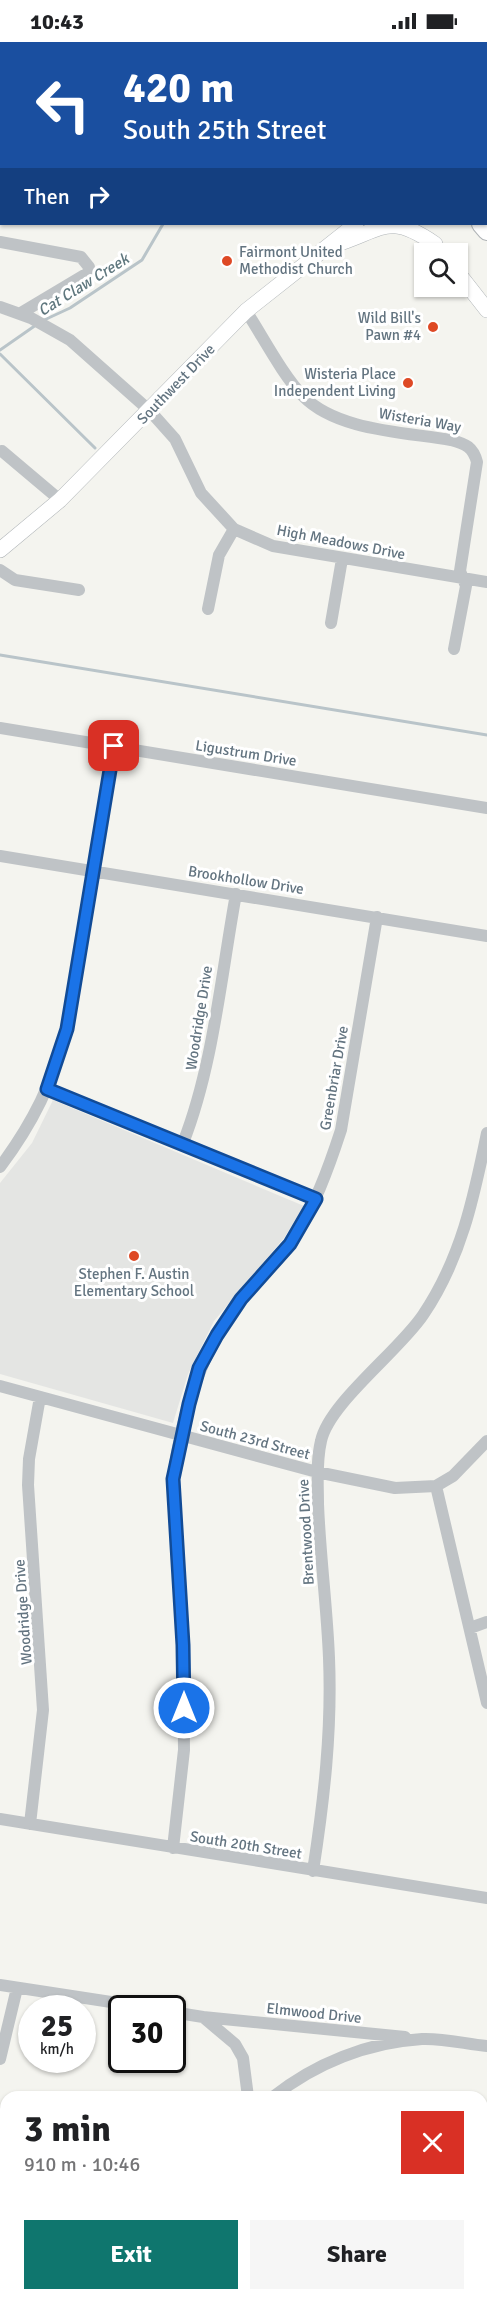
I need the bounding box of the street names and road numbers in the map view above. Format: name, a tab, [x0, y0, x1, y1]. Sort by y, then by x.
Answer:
street label: Southwest Drive	[133, 340, 219, 428]
street label: Wisteria Way	[377, 404, 463, 436]
street label: High Meadows Drive	[275, 521, 407, 563]
street label: Ligustrum Drive	[194, 736, 298, 770]
street label: Brookhollow Drive	[187, 862, 305, 898]
street label: Woodridge Drive	[182, 964, 216, 1072]
street label: Greenbriar Drive	[316, 1024, 352, 1132]
street label: South 23rd Street	[198, 1417, 312, 1463]
street label: Brentwood Drive	[294, 1479, 318, 1585]
street label: Woodridge Drive	[10, 1559, 36, 1665]
street label: South 20th Street	[189, 1827, 303, 1863]
street label: Elmwood Drive	[265, 1999, 363, 2027]

